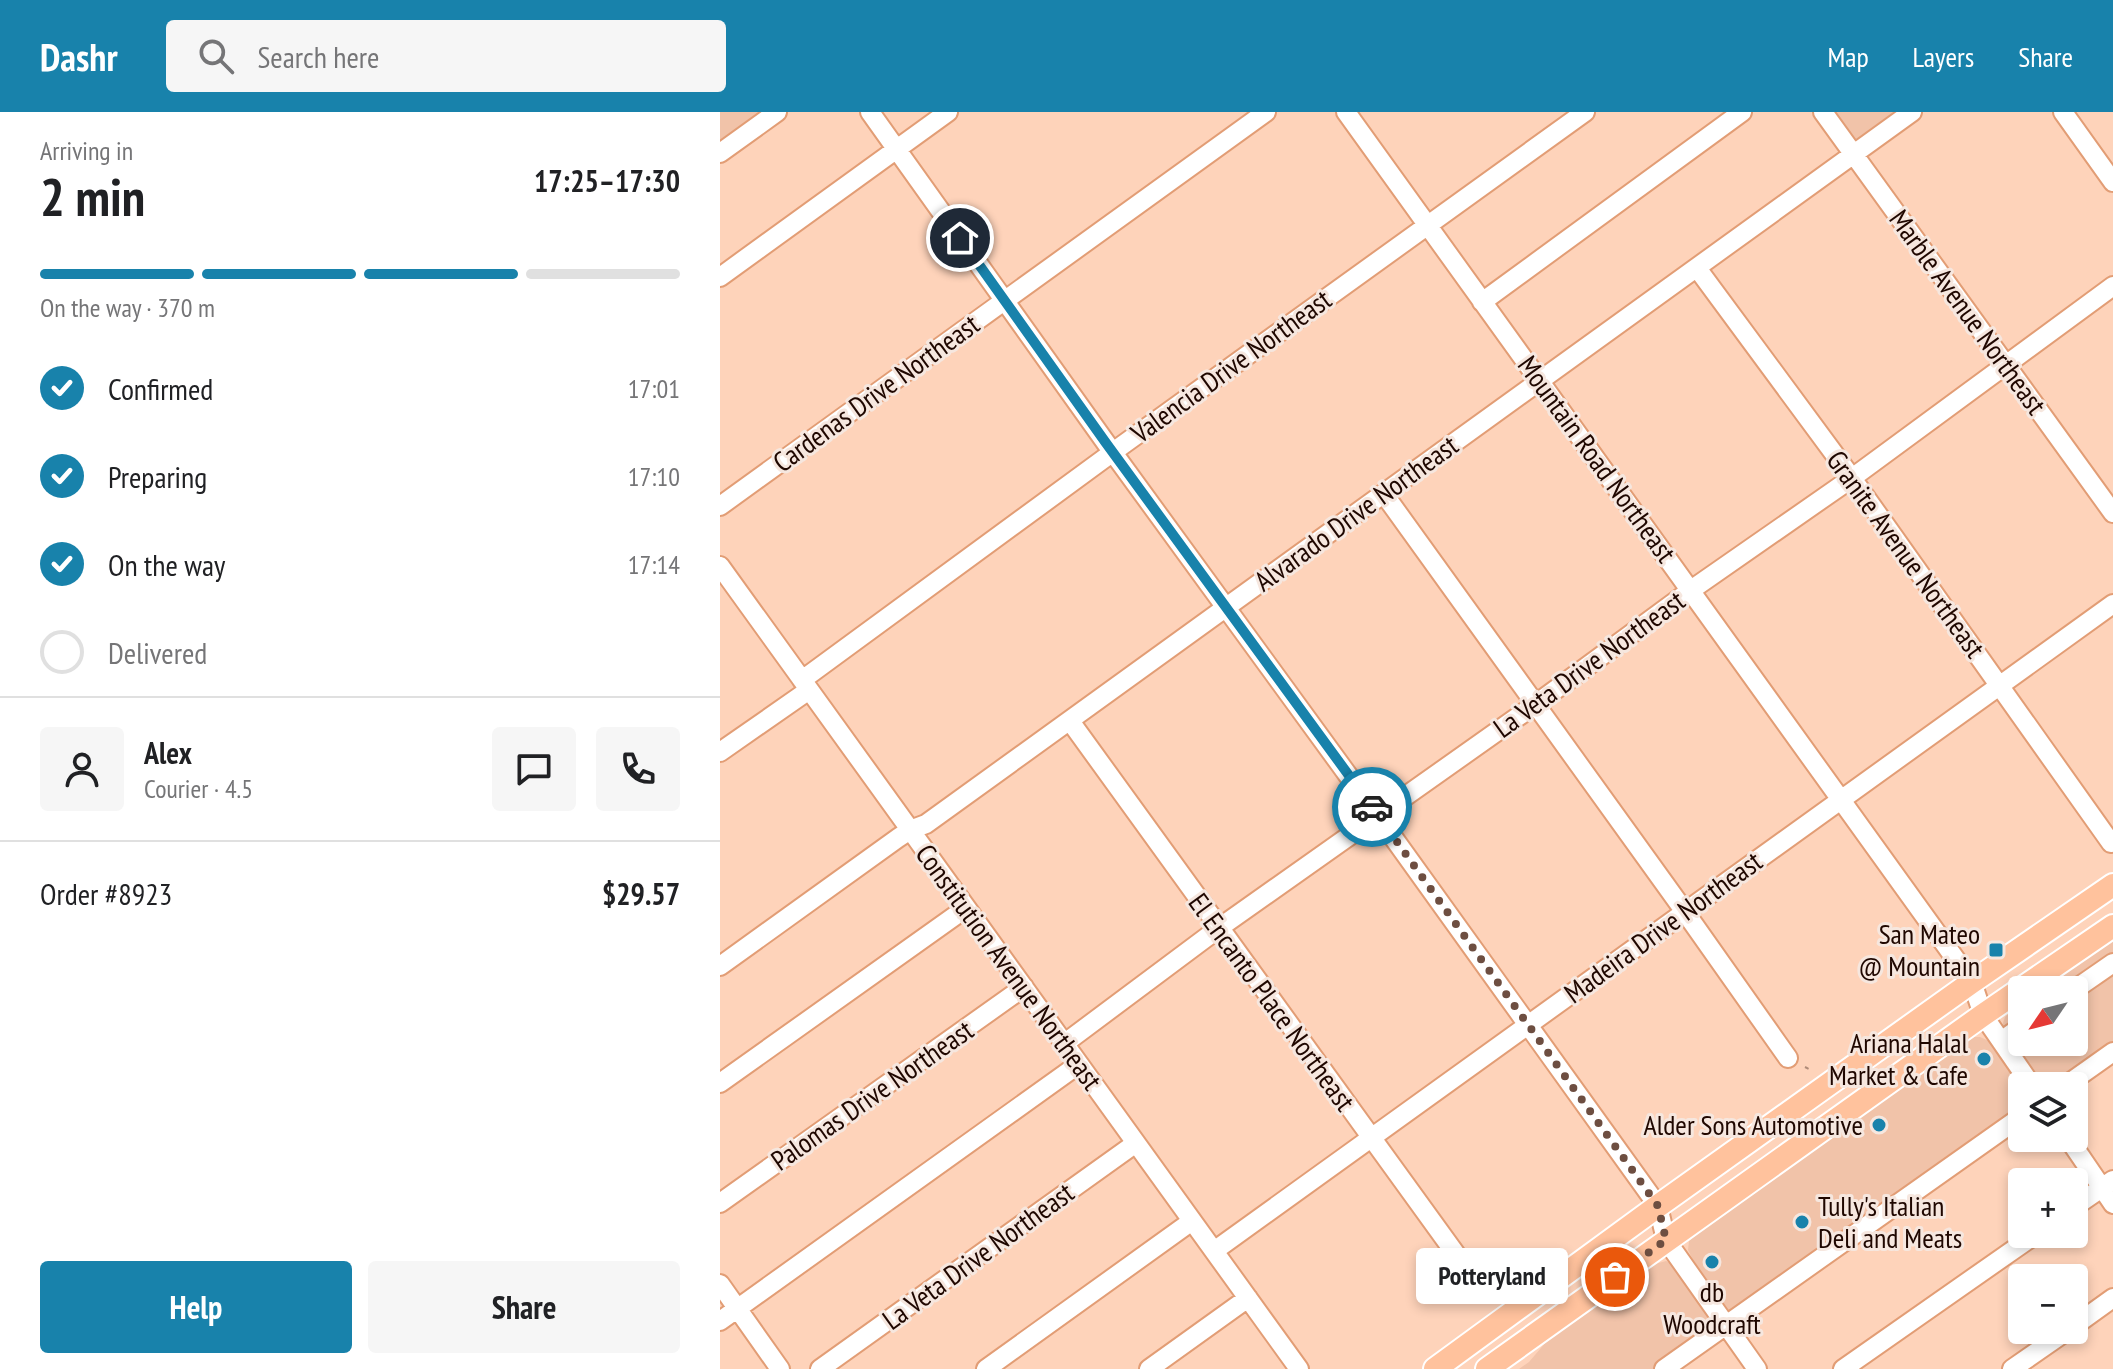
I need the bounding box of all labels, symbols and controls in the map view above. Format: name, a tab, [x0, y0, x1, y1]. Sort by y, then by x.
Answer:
search box	[166, 20, 726, 92]
text: Dashr	[40, 32, 118, 81]
icon: search	[194, 34, 238, 78]
text: Search here	[258, 37, 379, 76]
text: Map	[1827, 38, 1869, 75]
text: Layers	[1913, 38, 1974, 75]
text: Share	[2018, 38, 2073, 75]
text: Arriving in	[40, 134, 133, 167]
text: 17:25–17:30	[534, 161, 680, 200]
text: 2 min	[40, 163, 145, 230]
street label: Marble Avenue Northeast	[1882, 202, 2055, 422]
pin	[926, 204, 994, 272]
icon: home	[938, 216, 982, 260]
street label: Valencia Drive Northeast	[1122, 280, 1338, 451]
text: On the way · 370 m	[40, 291, 215, 324]
street label: Cardenas Drive Northeast	[765, 305, 986, 480]
street label: Mountain Road Northeast	[1510, 348, 1685, 570]
icon: check	[40, 366, 84, 410]
text: Confirmed	[108, 369, 213, 408]
text: 17:01	[628, 372, 680, 405]
street label: Alvarado Drive Northeast	[1246, 426, 1465, 599]
street label: Granite Avenue Northeast	[1819, 443, 1994, 665]
icon: check	[40, 454, 84, 498]
text: Preparing	[108, 457, 207, 496]
text: 17:10	[628, 460, 680, 493]
icon: check	[40, 542, 84, 586]
text: On the way	[108, 545, 225, 584]
text: 17:14	[628, 548, 680, 581]
street label: La Veta Drive Northeast	[1486, 581, 1692, 746]
text: Delivered	[108, 633, 207, 672]
button: person	[40, 727, 124, 811]
button: chat	[492, 727, 576, 811]
button: phone	[596, 727, 680, 811]
text: Alex	[144, 733, 192, 772]
courier	[1332, 767, 1412, 847]
text: Courier · 4.5	[144, 772, 253, 805]
icon: car	[1350, 785, 1394, 829]
street label: Constitution Avenue Northeast	[908, 836, 1111, 1097]
street label: Madeira Drive Northeast	[1556, 842, 1769, 1011]
text: Order #8923	[40, 874, 172, 913]
text: $29.57	[602, 874, 680, 913]
street label: El Encanto Place Northeast	[1181, 885, 1364, 1118]
place label: San Mateo @ Mountain	[1858, 915, 1980, 984]
marker: San Mateo @ Mountain	[1987, 941, 2005, 959]
north arrow	[2008, 976, 2088, 1056]
map controls	[2008, 976, 2088, 1344]
street label: Palomas Drive Northeast	[763, 1011, 980, 1178]
place label: Ariana Halal Market & Cafe	[1829, 1024, 1968, 1093]
marker: Ariana Halal Market & Cafe	[1975, 1050, 1993, 1068]
button: layers	[2008, 1072, 2088, 1152]
place label: Alder Sons Automotive	[1643, 1106, 1863, 1143]
marker: Alder Sons Automotive	[1870, 1116, 1888, 1134]
button: +	[2008, 1168, 2088, 1248]
street label: La Veta Drive Northeast	[875, 1173, 1081, 1338]
place label: Tully's Italian Deli and Meats	[1818, 1187, 1962, 1256]
marker: Tully's Italian Deli and Meats	[1793, 1213, 1811, 1231]
pin	[1581, 1243, 1649, 1311]
callout: Potteryland	[1415, 1249, 1567, 1305]
marker: db Woodcraft	[1703, 1253, 1721, 1271]
icon: bag	[1593, 1255, 1637, 1299]
text: Potteryland	[1438, 1259, 1546, 1292]
button: Help	[40, 1261, 352, 1353]
button: Share	[368, 1261, 680, 1353]
button: −	[2008, 1264, 2088, 1344]
place label: db Woodcraft	[1663, 1273, 1761, 1342]

